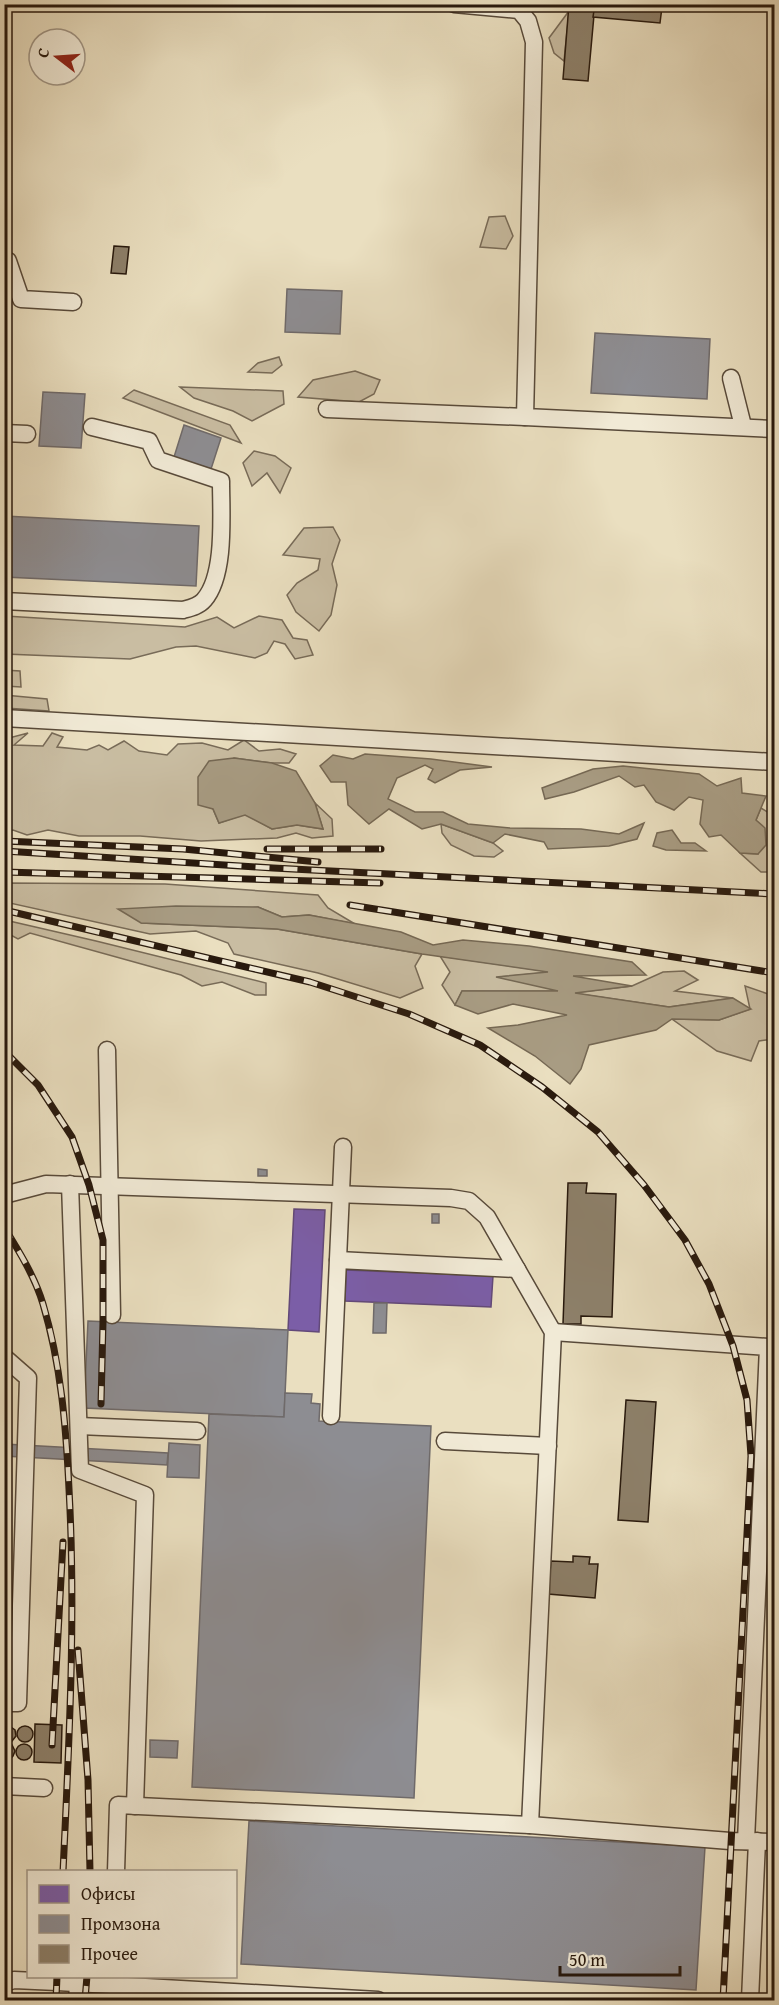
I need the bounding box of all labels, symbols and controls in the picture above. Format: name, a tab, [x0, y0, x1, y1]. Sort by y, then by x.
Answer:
north arrow	[27, 27, 87, 87]
text: С	[30, 45, 55, 60]
legend	[27, 1870, 237, 1978]
text: Офисы	[81, 1880, 136, 1907]
text: Промзона	[81, 1910, 161, 1937]
scale bar	[560, 1939, 680, 1977]
text: Прочее	[81, 1940, 138, 1967]
text: 50 m	[569, 1946, 605, 1973]

